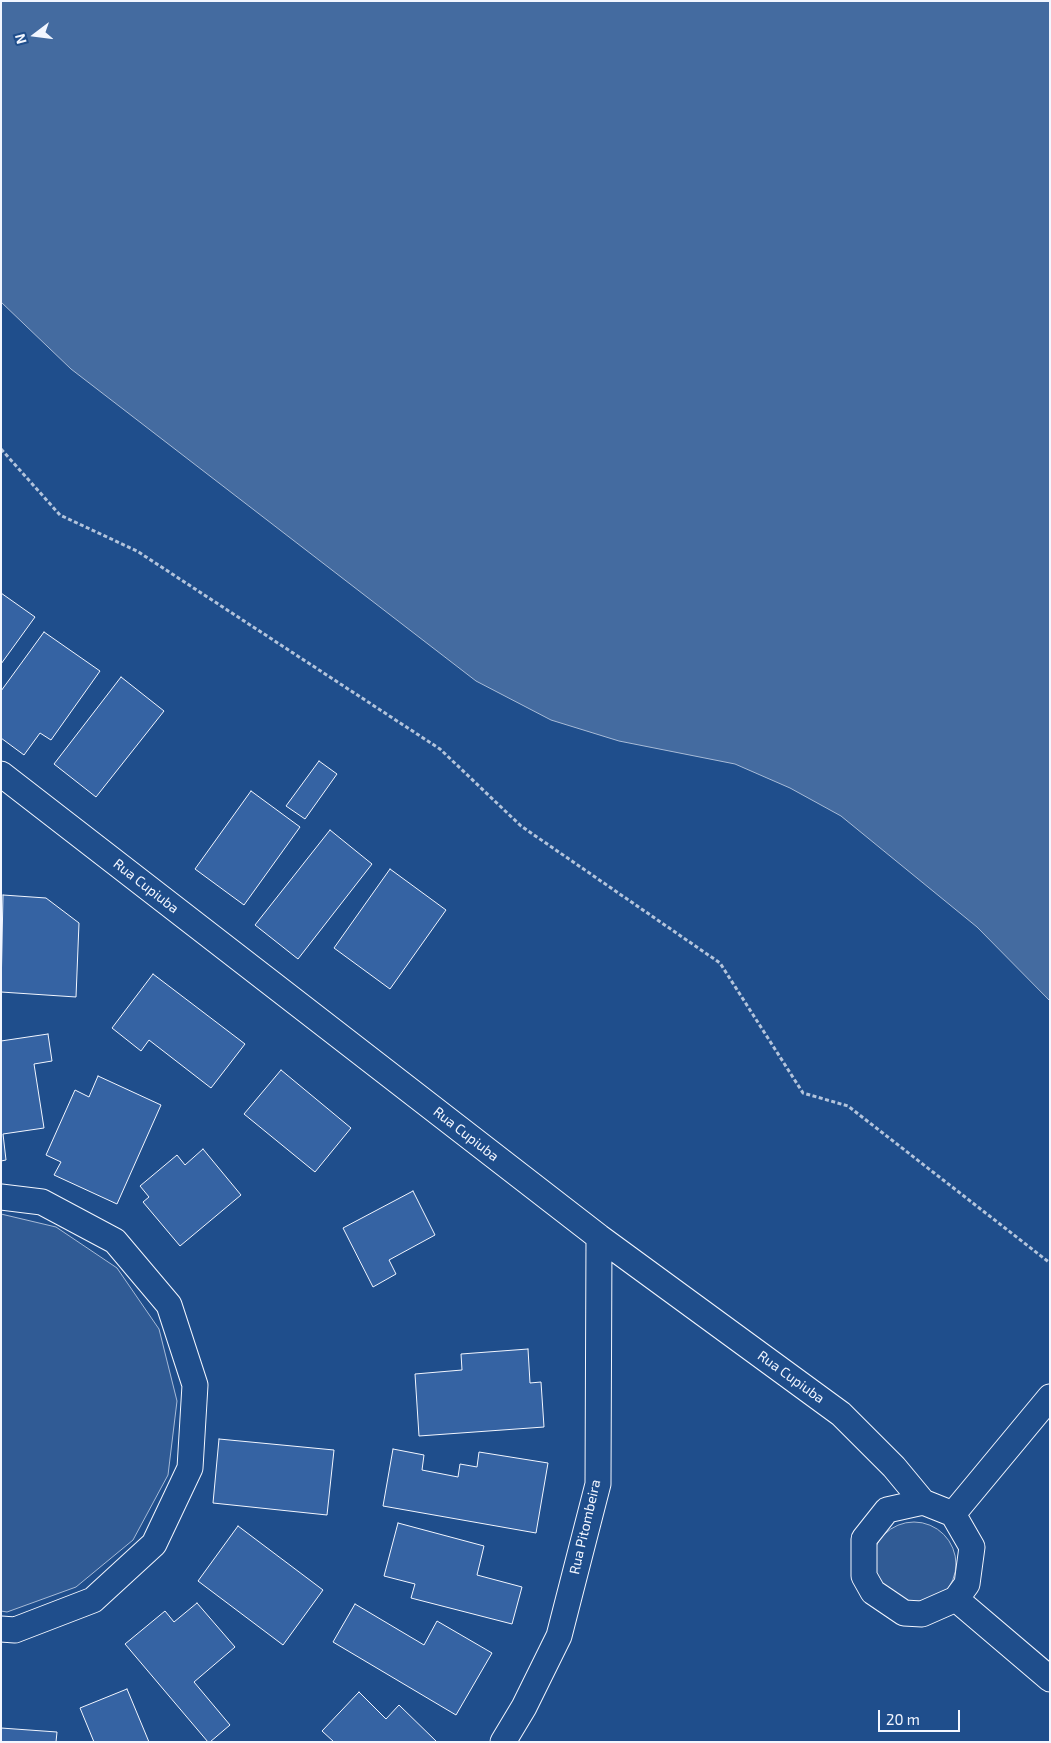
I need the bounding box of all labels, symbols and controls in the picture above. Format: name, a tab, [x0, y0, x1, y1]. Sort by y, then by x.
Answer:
north arrow	[10, 10, 60, 60]
text: N	[11, 32, 30, 46]
street label: Rua Cupiuba	[110, 855, 182, 917]
street label: Rua Cupiuba	[430, 1103, 502, 1165]
street label: Rua Cupiuba	[754, 1347, 828, 1407]
street label: Rua Pitombeira	[566, 1478, 604, 1576]
scale bar	[881, 1700, 964, 1732]
text: 20 m	[886, 1710, 920, 1728]

